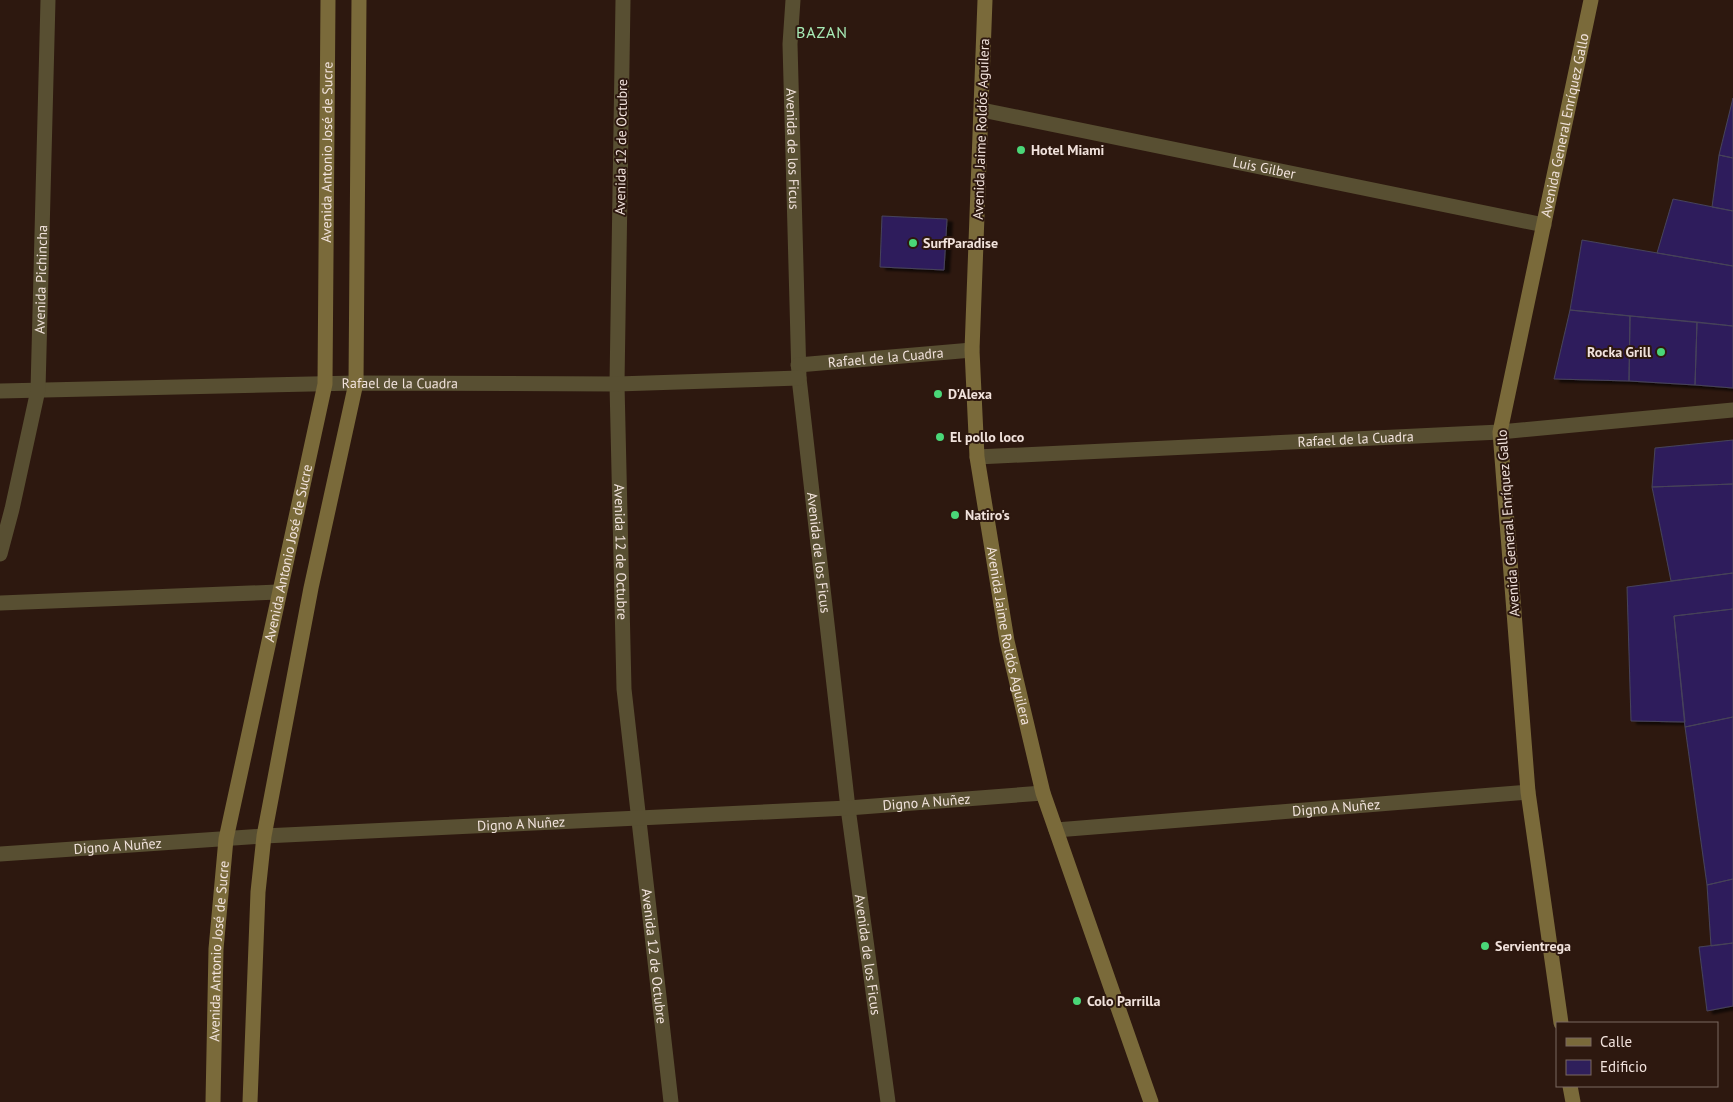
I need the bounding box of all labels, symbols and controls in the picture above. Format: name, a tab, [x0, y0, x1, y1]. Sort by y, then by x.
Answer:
district label: BAZAN	[796, 22, 848, 42]
street label: Avenida General Enríquez Gallo	[1536, 31, 1593, 219]
street label: Avenida Jaime Roldós Aguilera	[969, 38, 993, 220]
street label: Avenida Antonio José de Sucre	[317, 61, 337, 243]
street label: Avenida 12 de Octubre	[611, 79, 631, 215]
street label: Avenida de los Ficus	[782, 88, 803, 210]
place label: Hotel Miami	[1031, 141, 1104, 159]
marker: Hotel Miami	[1015, 144, 1027, 156]
street label: Luis Gilber	[1231, 153, 1297, 183]
street label: Avenida Pichincha	[30, 225, 51, 334]
place label: SurfParadise	[923, 234, 998, 252]
marker: SurfParadise	[907, 237, 919, 249]
street label: Rafael de la Cuadra	[827, 343, 944, 371]
place label: Rocka Grill	[1587, 343, 1652, 361]
marker: Rocka Grill	[1655, 346, 1667, 358]
street label: Rafael de la Cuadra	[342, 374, 458, 392]
place label: D'Alexa	[948, 385, 992, 403]
marker: D'Alexa	[932, 388, 944, 400]
street label: Rafael de la Cuadra	[1297, 427, 1414, 451]
place label: El pollo loco	[950, 428, 1025, 446]
street label: Avenida General Enríquez Gallo	[1492, 429, 1524, 617]
marker: El pollo loco	[934, 431, 946, 443]
street label: Avenida Antonio José de Sucre	[260, 463, 316, 644]
street label: Avenida 12 de Octubre	[610, 484, 631, 620]
street label: Avenida de los Ficus	[803, 491, 835, 614]
place label: Natiro's	[965, 506, 1010, 524]
marker: Natiro's	[949, 509, 961, 521]
street label: Avenida Jaime Roldós Aguilera	[983, 545, 1036, 727]
street label: Digno A Nuñez	[882, 790, 971, 814]
street label: Digno A Nuñez	[1291, 795, 1381, 820]
street label: Digno A Nuñez	[477, 813, 566, 835]
street label: Digno A Nuñez	[73, 834, 162, 858]
street label: Avenida Antonio José de Sucre	[205, 860, 233, 1042]
street label: Avenida 12 de Octubre	[638, 887, 671, 1025]
street label: Avenida de los Ficus	[851, 893, 885, 1016]
place label: Servientrega	[1495, 937, 1571, 955]
marker: Servientrega	[1479, 940, 1491, 952]
place label: Colo Parrilla	[1087, 992, 1160, 1010]
marker: Colo Parrilla	[1071, 995, 1083, 1007]
legend	[1556, 1022, 1718, 1087]
text: Calle	[1600, 1032, 1632, 1051]
text: Edificio	[1600, 1057, 1647, 1076]

